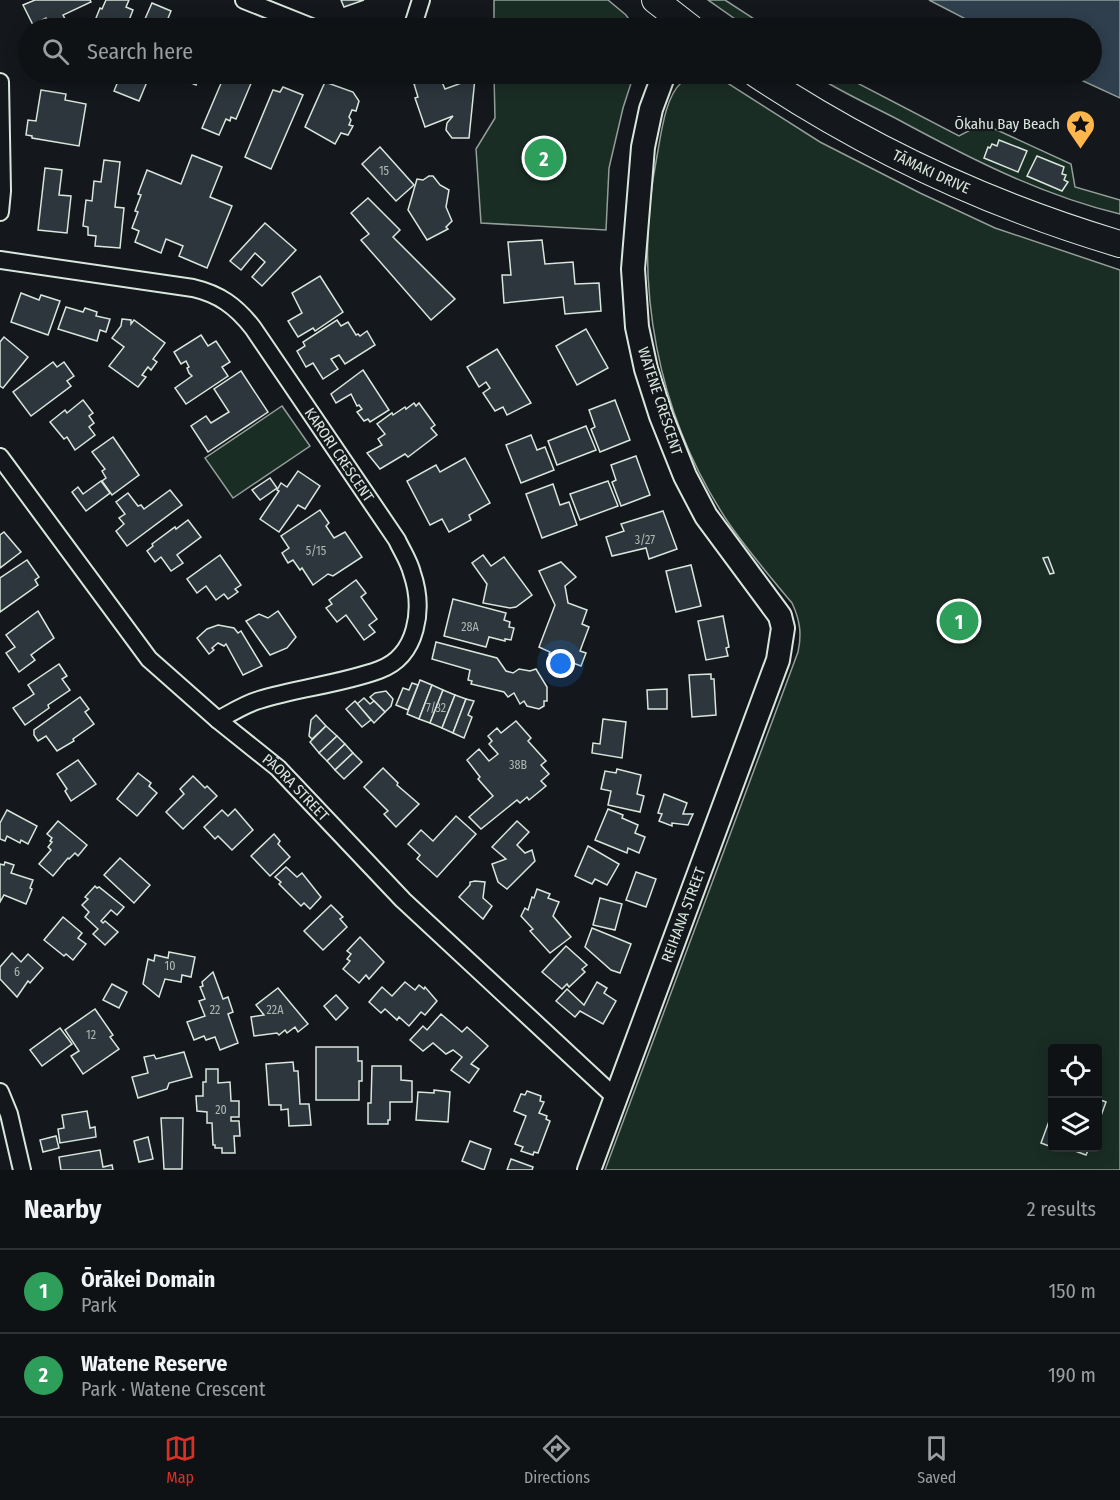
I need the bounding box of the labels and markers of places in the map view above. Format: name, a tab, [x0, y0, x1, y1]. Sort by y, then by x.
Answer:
place icon: Ōkahu Bay Beach	[1065, 108, 1097, 150]
place label: Ōkahu Bay Beach	[954, 115, 1060, 133]
pin: 2	[524, 136, 564, 180]
pin: 1	[940, 598, 978, 644]

